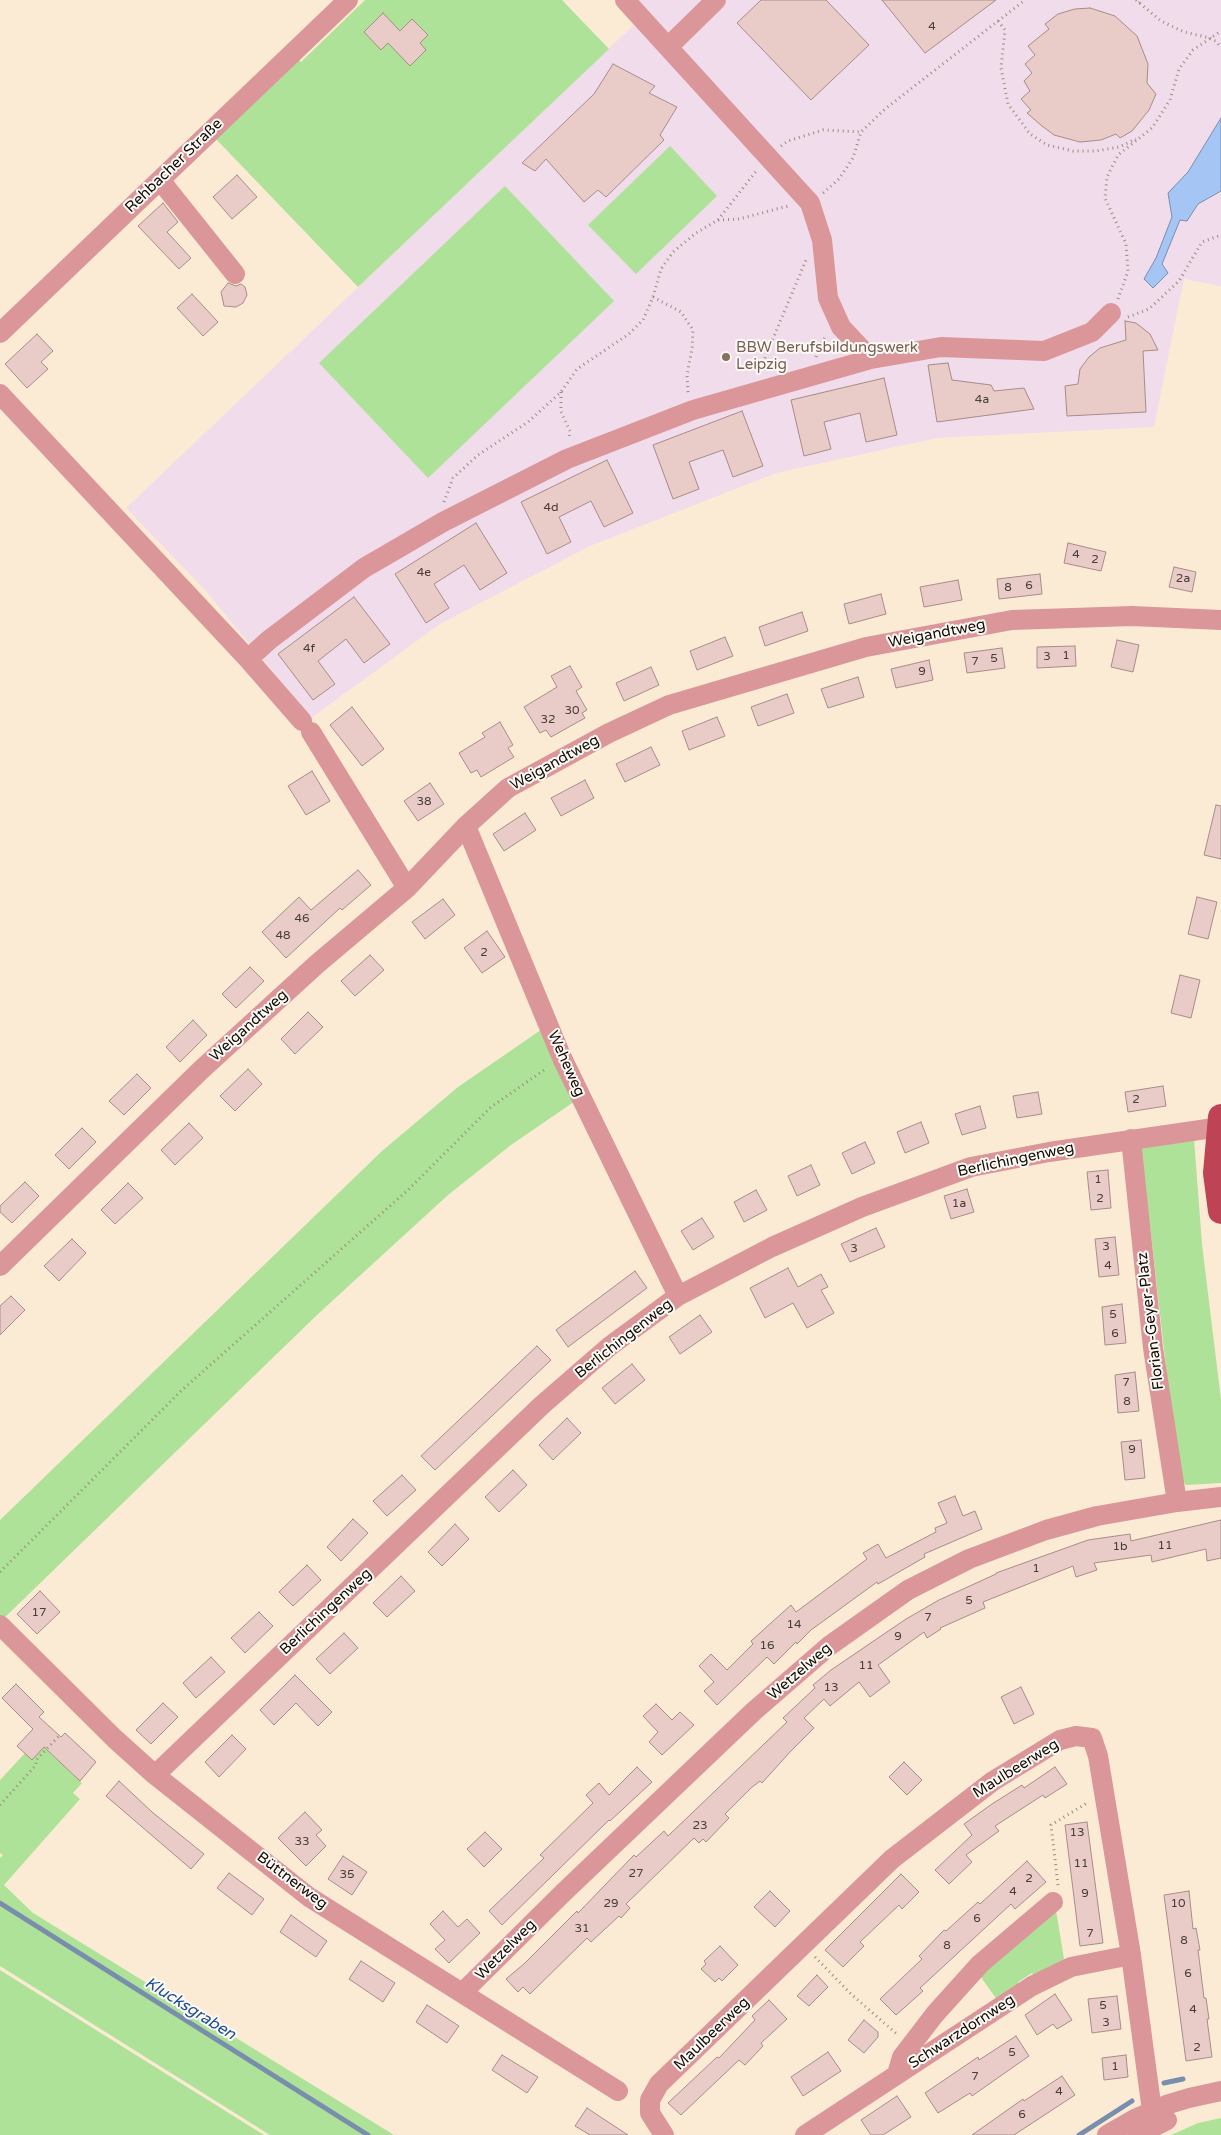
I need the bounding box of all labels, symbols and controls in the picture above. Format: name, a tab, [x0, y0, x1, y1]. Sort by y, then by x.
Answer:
house number: 4	[928, 20, 936, 34]
street label: Rehbacher Straße	[122, 115, 226, 217]
place label: BBW Berufsbildungswerk Leipzig	[736, 339, 918, 374]
marker: BBW Berufsbildungswerk Leipzig	[720, 351, 732, 363]
house number: 4a	[975, 393, 989, 407]
house number: 4d	[543, 501, 559, 515]
house number: 4	[1072, 548, 1080, 562]
house number: 2	[1091, 553, 1099, 567]
house number: 4e	[417, 566, 431, 580]
house number: 2a	[1176, 572, 1190, 586]
house number: 6	[1025, 579, 1033, 593]
house number: 8	[1004, 581, 1012, 595]
street label: Weigandtweg	[887, 616, 987, 652]
house number: 4f	[303, 642, 315, 656]
house number: 1	[1062, 649, 1070, 663]
house number: 3	[1043, 650, 1051, 664]
house number: 5	[990, 652, 998, 666]
house number: 7	[971, 655, 979, 669]
house number: 9	[918, 665, 926, 679]
house number: 30	[564, 704, 580, 718]
house number: 32	[540, 713, 556, 727]
street label: Weigandtweg	[508, 731, 602, 795]
house number: 38	[416, 795, 432, 809]
house number: 46	[294, 912, 310, 926]
house number: 48	[275, 929, 291, 943]
house number: 2	[480, 946, 488, 960]
street label: Weigandtweg	[206, 986, 292, 1066]
street label: Weheweg	[543, 1028, 589, 1100]
house number: 2	[1132, 1093, 1140, 1107]
street label: Berlichingenweg	[956, 1139, 1076, 1181]
house number: 1	[1094, 1173, 1102, 1187]
house number: 2	[1096, 1192, 1104, 1206]
house number: 1a	[952, 1197, 966, 1211]
house number: 3	[1102, 1240, 1110, 1254]
house number: 3	[850, 1242, 858, 1256]
street label: Florian-Geyer-Platz	[1134, 1251, 1168, 1391]
house number: 4	[1104, 1259, 1112, 1273]
street label: Berlichingenweg	[572, 1295, 676, 1383]
house number: 5	[1109, 1308, 1117, 1322]
house number: 6	[1111, 1327, 1119, 1341]
house number: 7	[1122, 1376, 1130, 1390]
house number: 8	[1123, 1395, 1131, 1409]
house number: 9	[1128, 1443, 1136, 1457]
house number: 11	[1157, 1539, 1173, 1553]
house number: 1b	[1112, 1540, 1128, 1554]
house number: 1	[1032, 1562, 1040, 1576]
street label: Berlichingenweg	[276, 1565, 376, 1659]
house number: 5	[965, 1594, 973, 1608]
house number: 17	[31, 1606, 47, 1620]
house number: 7	[924, 1611, 932, 1625]
house number: 14	[786, 1618, 802, 1632]
house number: 9	[894, 1630, 902, 1644]
house number: 16	[759, 1639, 775, 1653]
street label: Wetzelweg	[765, 1640, 835, 1704]
house number: 11	[858, 1659, 874, 1673]
house number: 13	[823, 1681, 839, 1695]
street label: Maulbeerweg	[970, 1735, 1062, 1803]
house number: 23	[692, 1819, 708, 1833]
house number: 13	[1069, 1826, 1085, 1840]
house number: 33	[294, 1835, 310, 1849]
street label: Büttnerweg	[253, 1849, 331, 1913]
house number: 11	[1073, 1857, 1089, 1871]
house number: 27	[628, 1867, 644, 1881]
house number: 35	[339, 1868, 355, 1882]
house number: 2	[1025, 1872, 1033, 1886]
house number: 4	[1009, 1885, 1017, 1899]
house number: 9	[1081, 1887, 1089, 1901]
house number: 29	[603, 1897, 619, 1911]
house number: 10	[1170, 1897, 1186, 1911]
house number: 6	[973, 1912, 981, 1926]
street label: Wetzelweg	[472, 1916, 540, 1984]
house number: 31	[574, 1922, 590, 1936]
house number: 7	[1086, 1927, 1094, 1941]
house number: 8	[1180, 1934, 1188, 1948]
house number: 8	[943, 1939, 951, 1953]
house number: 6	[1184, 1967, 1192, 1981]
water label: Klucksgraben	[141, 1973, 239, 2045]
street label: Schwarzdornweg	[906, 1991, 1018, 2073]
street label: Maulbeerweg	[671, 1994, 753, 2074]
house number: 5	[1099, 1999, 1107, 2013]
house number: 4	[1189, 2003, 1197, 2017]
house number: 3	[1102, 2016, 1110, 2030]
house number: 2	[1193, 2041, 1201, 2055]
house number: 5	[1008, 2046, 1016, 2060]
house number: 1	[1111, 2060, 1119, 2074]
house number: 7	[971, 2070, 979, 2084]
house number: 4	[1055, 2085, 1063, 2099]
house number: 6	[1018, 2108, 1026, 2122]

